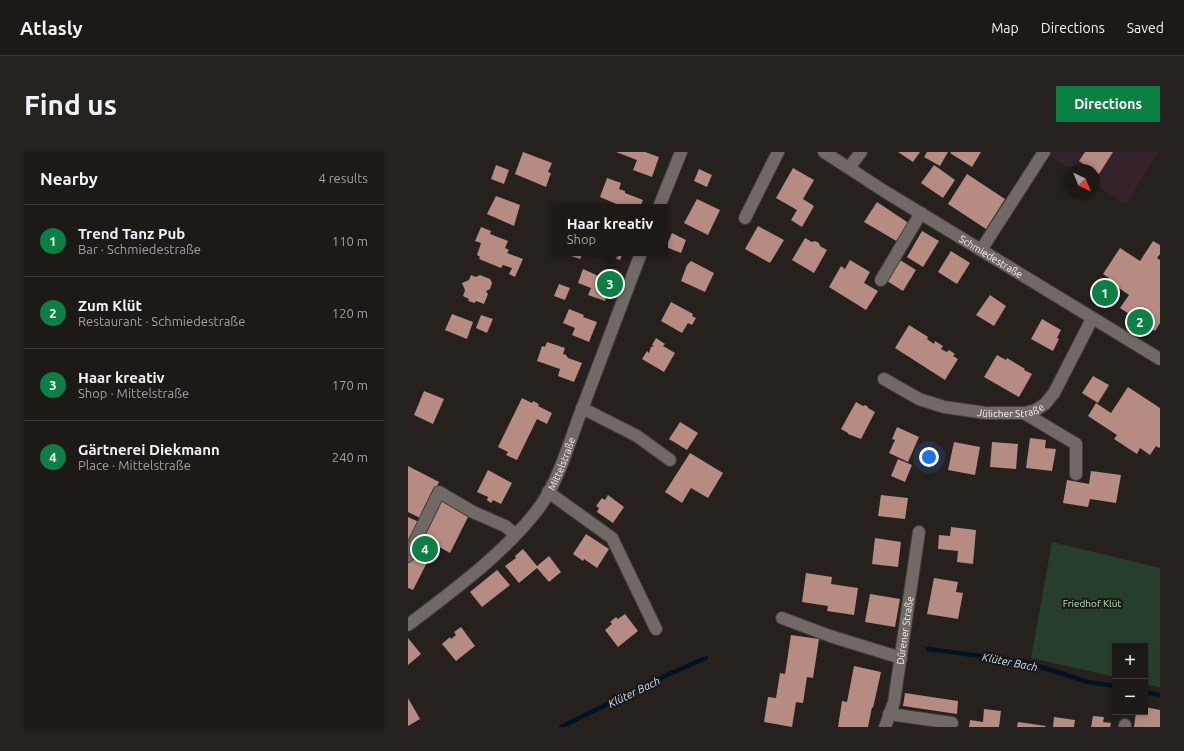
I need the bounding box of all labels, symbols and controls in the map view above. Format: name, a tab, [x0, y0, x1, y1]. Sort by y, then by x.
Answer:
text: Atlasly	[20, 17, 83, 39]
text: Map	[991, 20, 1019, 36]
text: Directions	[1041, 20, 1105, 36]
text: Saved	[1127, 20, 1164, 36]
button: Directions	[1056, 86, 1160, 122]
text: Find us	[24, 89, 117, 120]
north arrow	[1064, 164, 1100, 200]
text: Nearby	[40, 169, 98, 188]
text: 4 results	[318, 171, 368, 185]
popup	[552, 204, 668, 256]
text: Haar kreativ	[567, 215, 653, 232]
text: Trend Tanz Pub	[78, 225, 185, 242]
text: Shop	[567, 232, 596, 246]
street label: Schmiedestraße	[957, 233, 1025, 280]
text: 1	[49, 234, 57, 248]
text: 110 m	[332, 234, 368, 248]
text: Bar · Schmiedestraße	[78, 242, 201, 256]
pin: 3	[597, 269, 623, 299]
pin: 1	[1092, 278, 1118, 308]
text: Zum Klüt	[78, 297, 142, 314]
text: 2	[49, 306, 57, 320]
text: 120 m	[332, 306, 368, 320]
pin: 2	[1127, 307, 1153, 337]
text: Restaurant · Schmiedestraße	[78, 314, 245, 328]
text: Haar kreativ	[78, 369, 165, 386]
text: 3	[49, 378, 57, 392]
text: 170 m	[332, 378, 368, 392]
text: Shop · Mittelstraße	[78, 386, 189, 400]
street label: Jülicher Straße	[977, 401, 1046, 419]
street label: Mittelstraße	[545, 436, 577, 492]
text: Gärtnerei Diekmann	[78, 441, 220, 458]
your location	[919, 447, 939, 467]
text: 4	[49, 450, 57, 464]
text: 240 m	[332, 450, 368, 464]
text: Place · Mittelstraße	[78, 458, 191, 472]
pin: 4	[412, 534, 438, 564]
street label: Dürener Straße	[894, 595, 915, 665]
park label: Friedhof Klüt	[1063, 598, 1121, 609]
map controls	[1112, 643, 1148, 715]
button: +	[1112, 643, 1148, 679]
water label: Klüter Bach	[981, 651, 1039, 673]
water label: Klüter Bach	[606, 674, 662, 710]
button: −	[1112, 679, 1148, 715]

